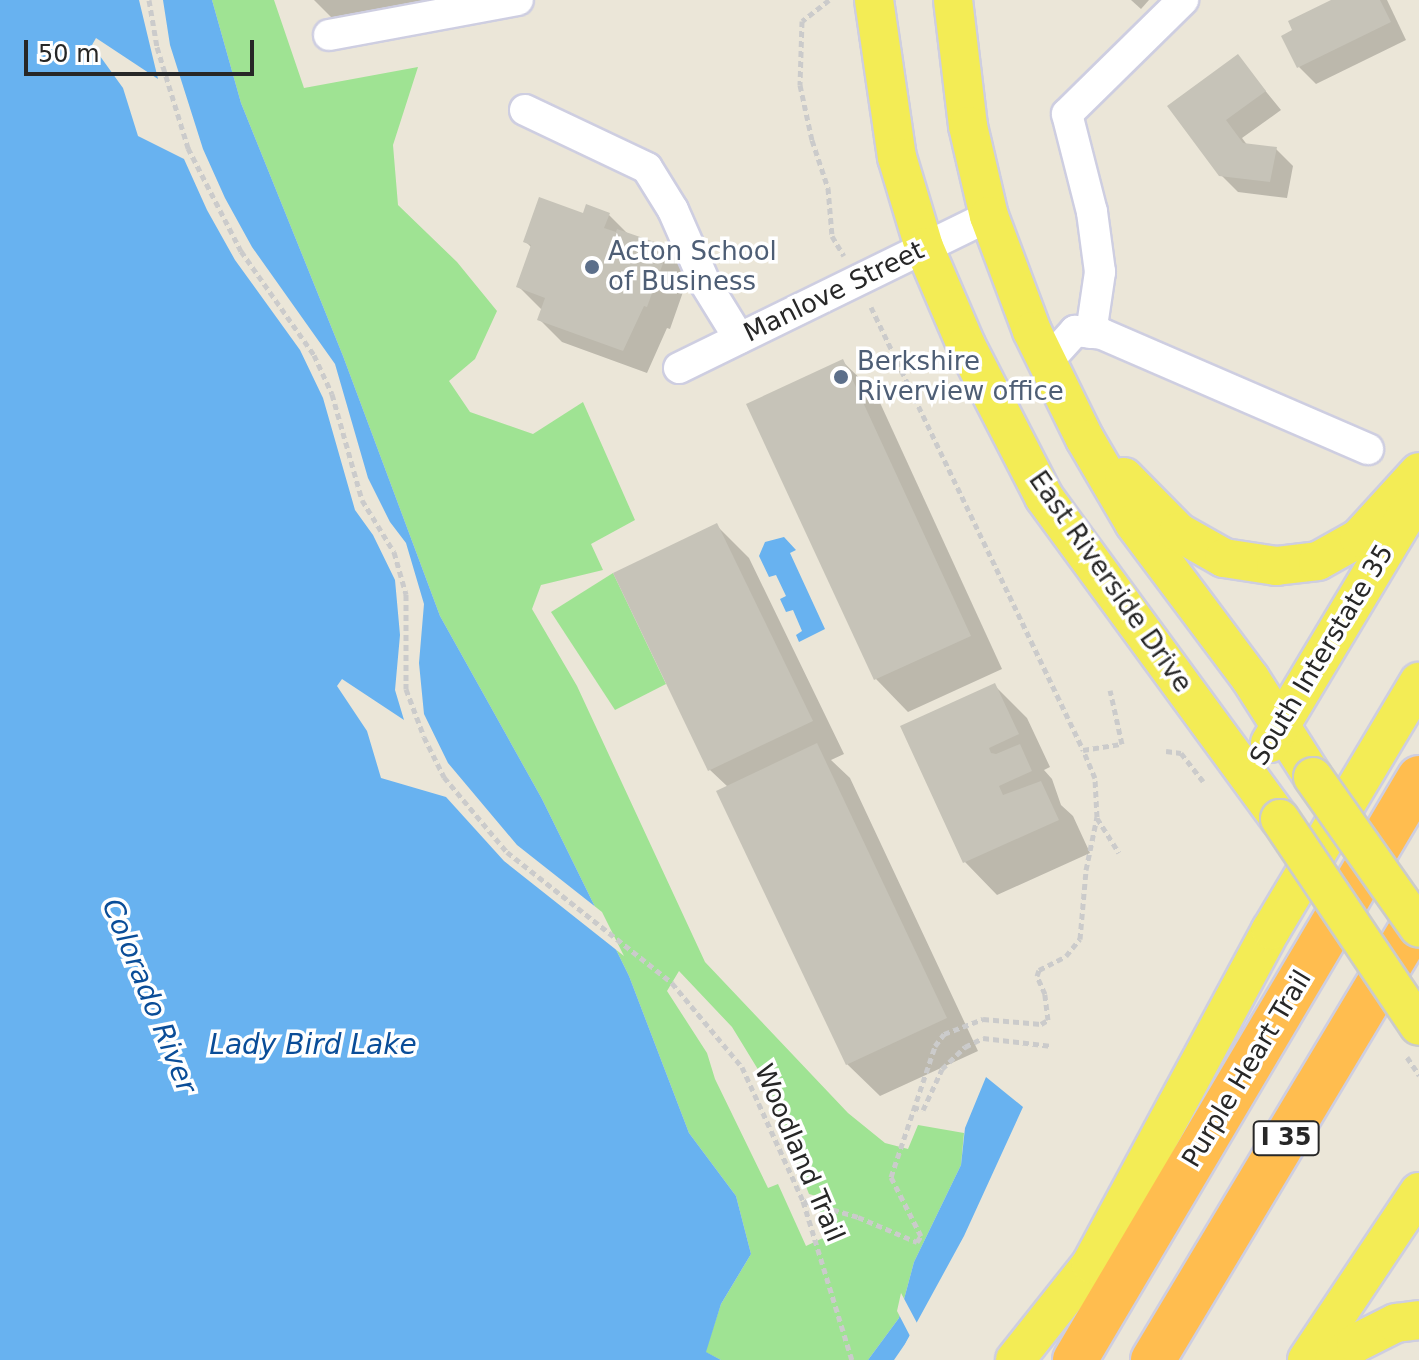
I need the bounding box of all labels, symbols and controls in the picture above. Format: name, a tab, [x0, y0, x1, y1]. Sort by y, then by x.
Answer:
scale bar	[28, 24, 258, 74]
text: 50 m	[38, 40, 100, 68]
street label: Manlove Street	[739, 235, 929, 349]
place label: Acton School of Business	[608, 236, 777, 298]
marker: Acton School of Business	[583, 258, 601, 276]
place label: Berkshire Riverview office	[857, 346, 1064, 408]
marker: Berkshire Riverview office	[832, 368, 850, 386]
street label: East Riverside Drive	[1022, 466, 1198, 698]
street label: South Interstate 35	[1244, 539, 1400, 771]
water label: Colorado River	[95, 894, 203, 1098]
street label: Purple Heart Trail	[1176, 965, 1318, 1173]
water label: Lady Bird Lake	[209, 1028, 417, 1062]
street label: Woodland Trail	[748, 1059, 850, 1247]
road number: I 35	[1252, 1118, 1320, 1158]

